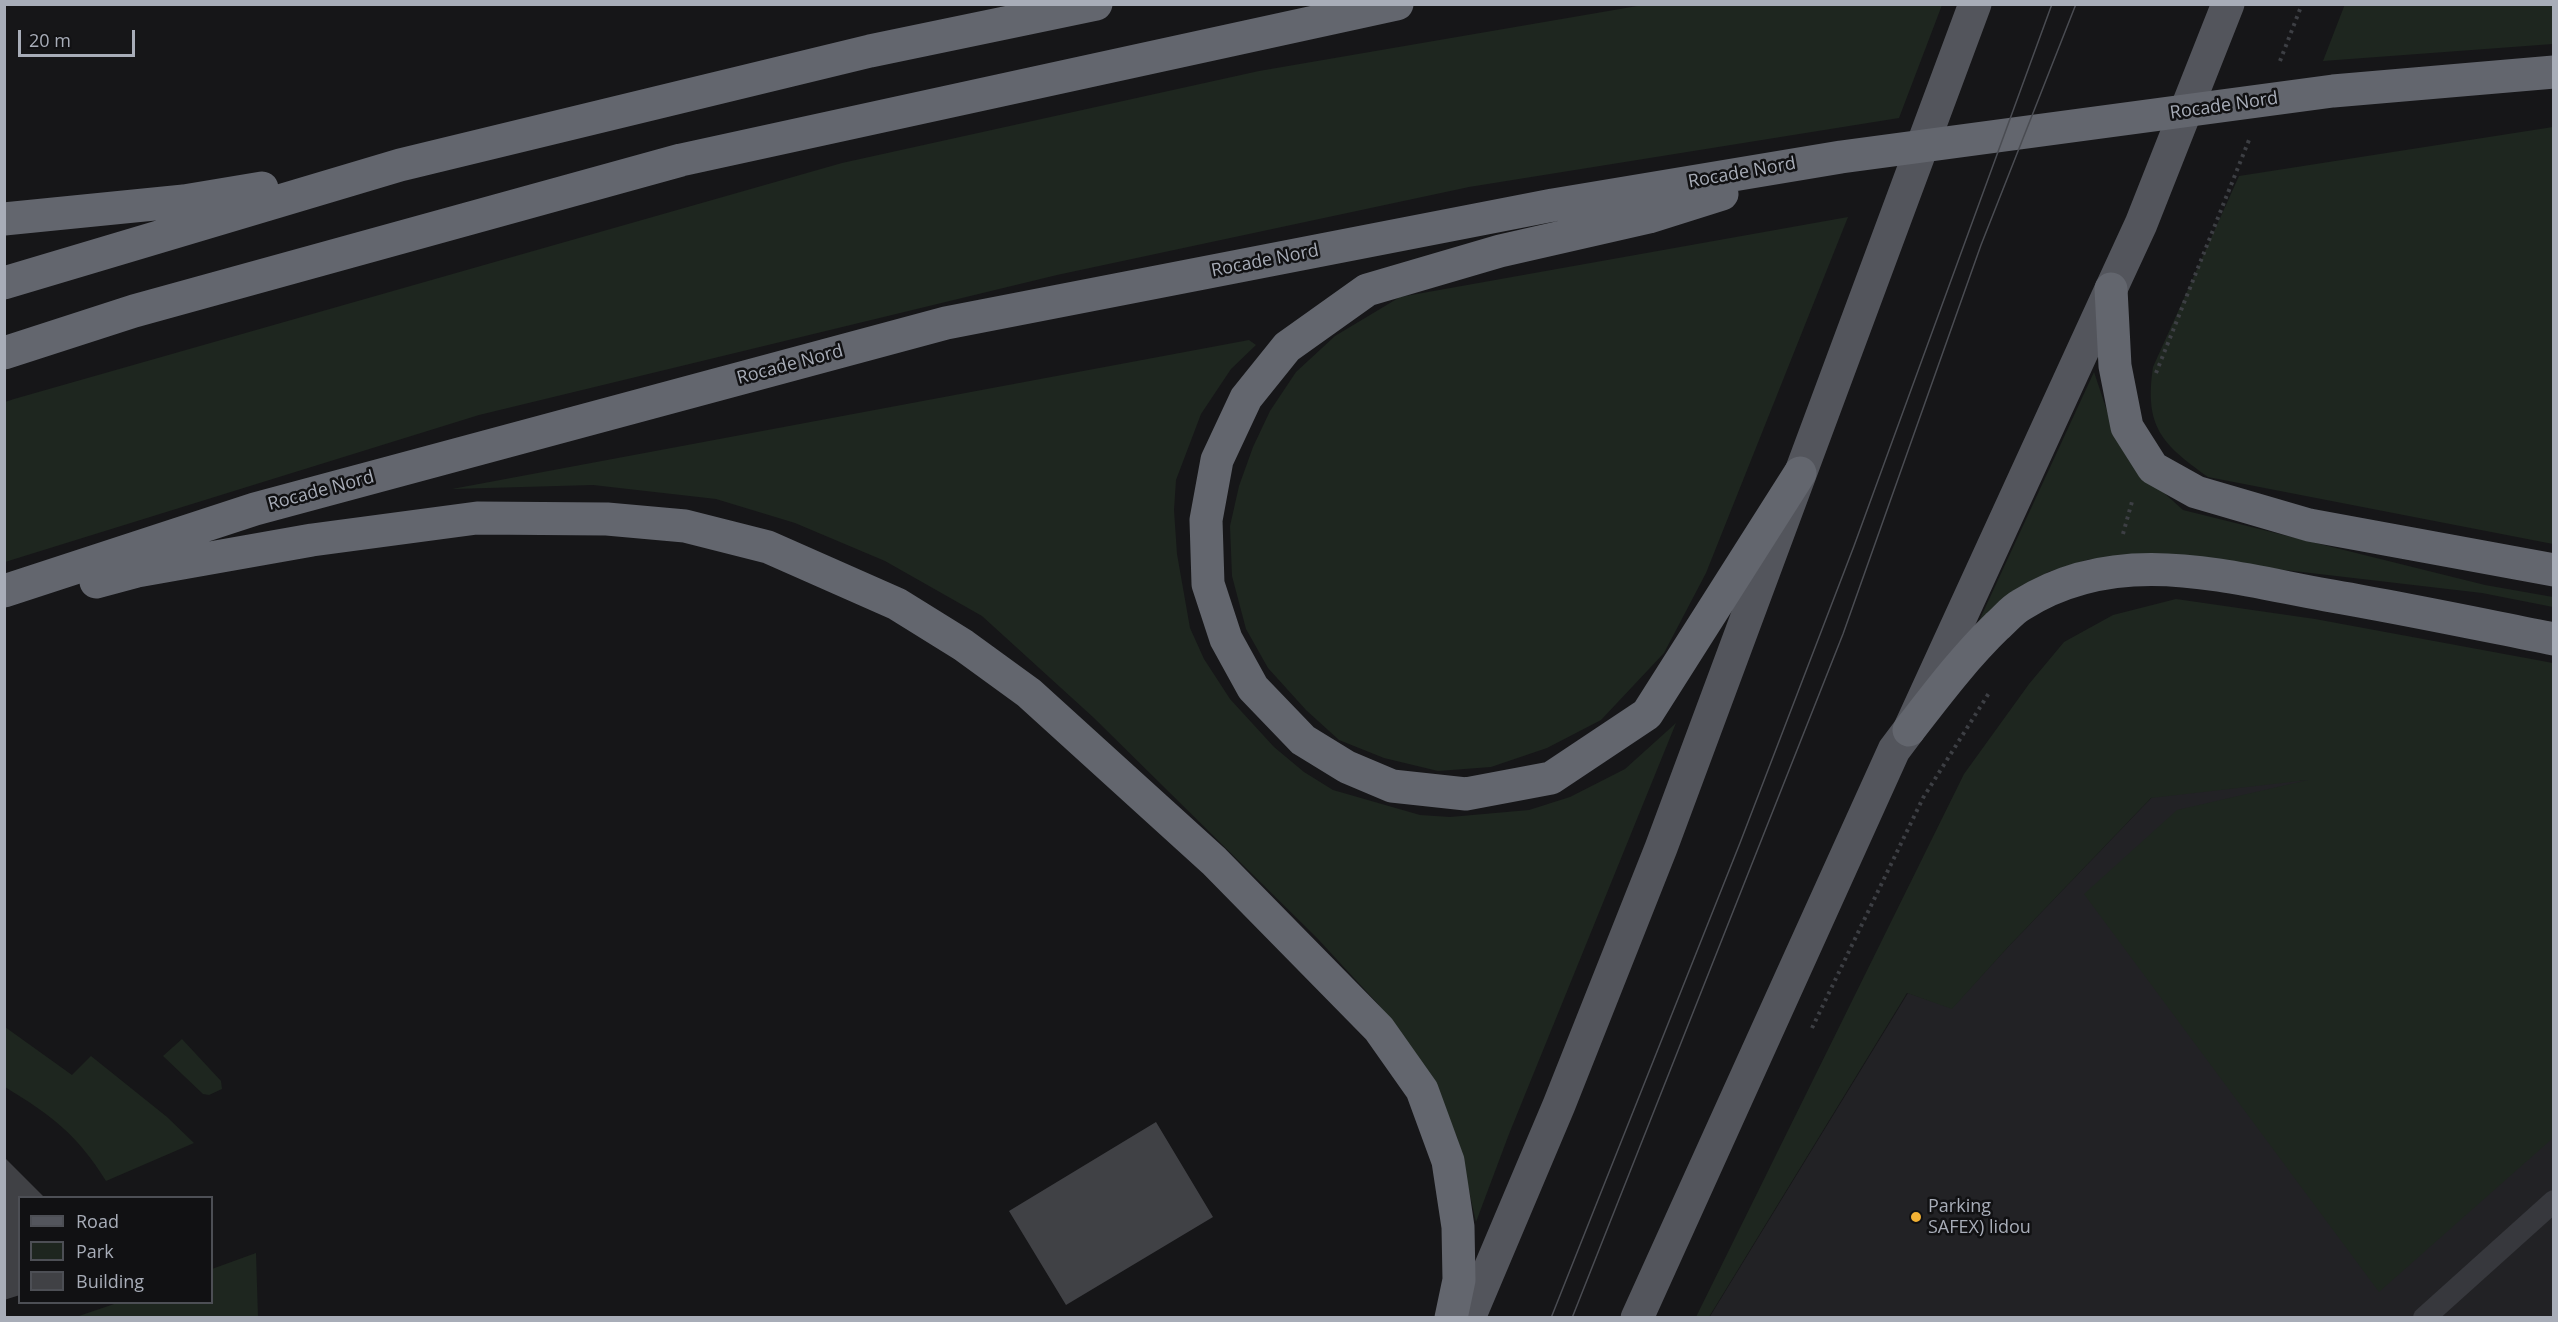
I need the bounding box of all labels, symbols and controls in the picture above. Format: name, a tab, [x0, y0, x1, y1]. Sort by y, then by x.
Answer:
scale bar	[21, 18, 138, 56]
text: 20 m	[29, 28, 71, 52]
street label: Rocade Nord	[2168, 88, 2280, 124]
street label: Rocade Nord	[1686, 153, 1798, 193]
street label: Rocade Nord	[1209, 240, 1321, 282]
street label: Rocade Nord	[735, 340, 845, 390]
street label: Rocade Nord	[266, 466, 376, 516]
legend	[18, 1196, 213, 1304]
place label: Parking SAFEX) lidou	[1928, 1196, 2031, 1238]
text: Road	[76, 1209, 119, 1233]
marker: Parking SAFEX) lidou	[1909, 1210, 1923, 1224]
text: Park	[76, 1239, 114, 1263]
text: Building	[76, 1269, 144, 1293]

